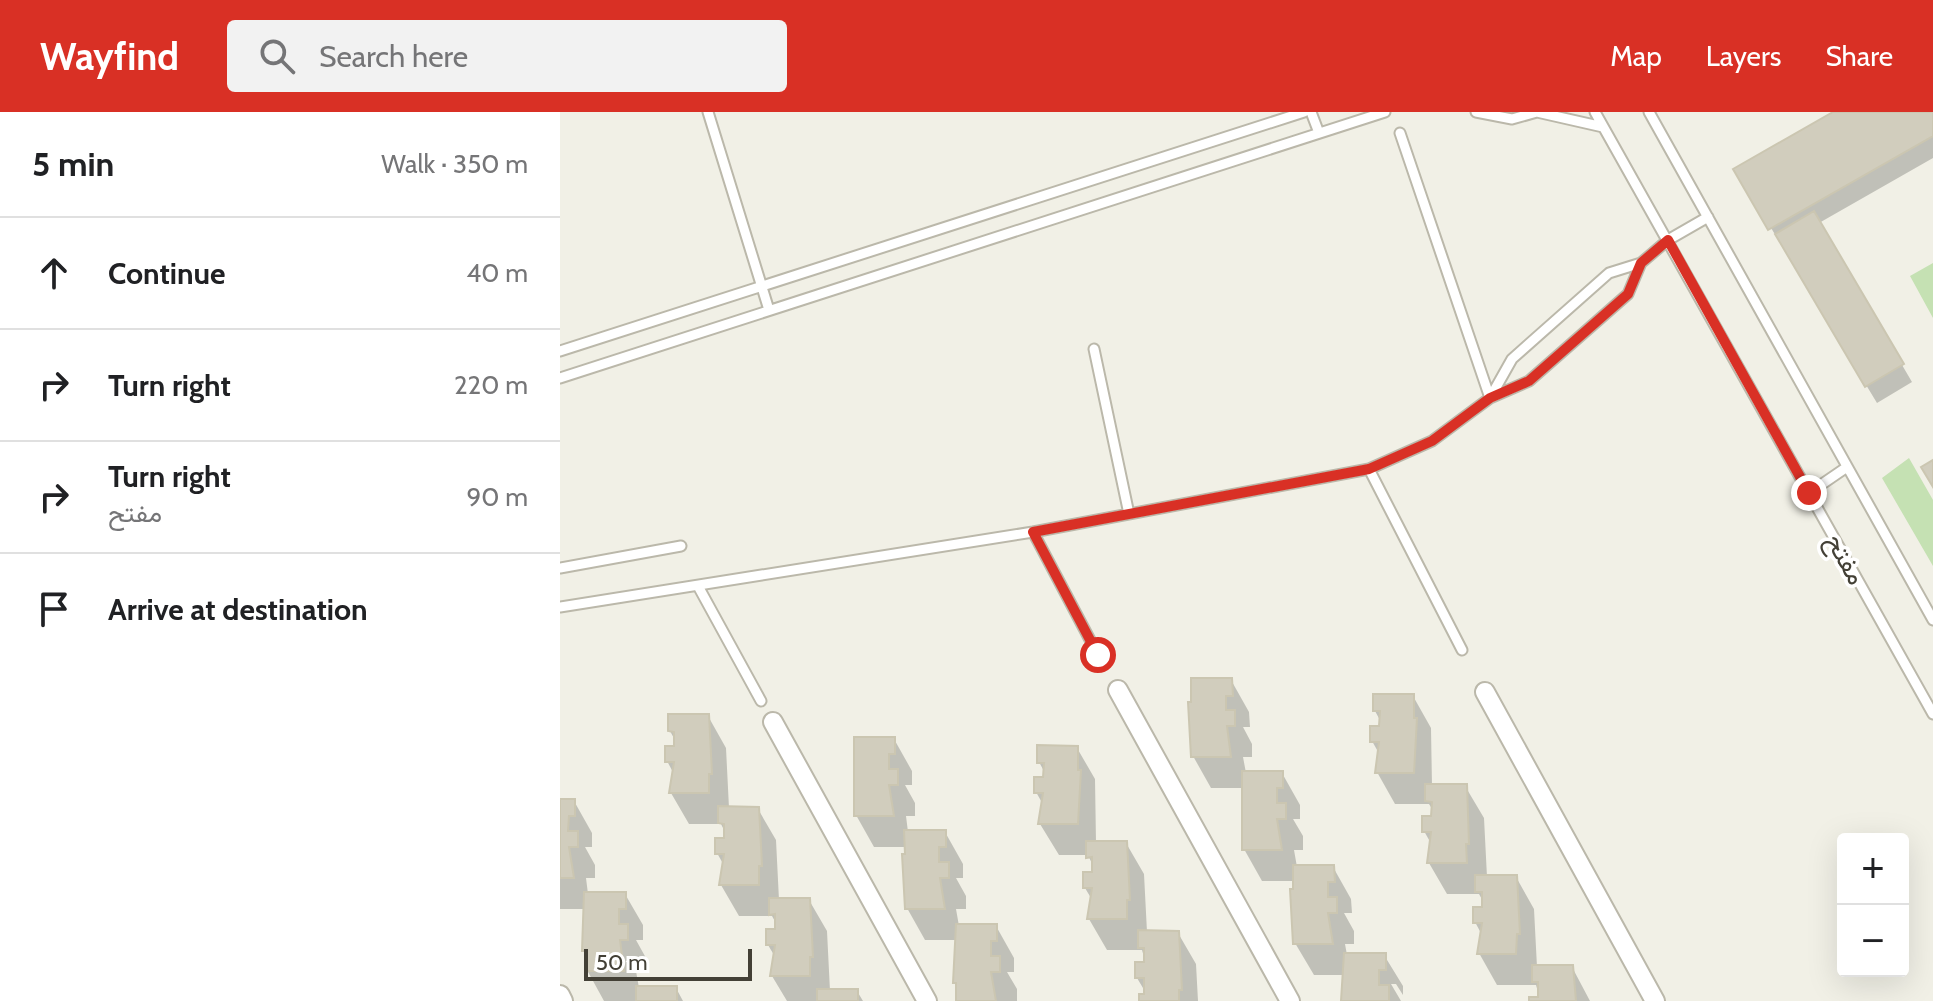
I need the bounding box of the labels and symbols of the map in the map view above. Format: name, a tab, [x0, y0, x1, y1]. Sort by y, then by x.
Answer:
route end	[1791, 475, 1827, 511]
street label: مفتح	[1817, 528, 1873, 591]
route start	[1080, 637, 1116, 673]
scale bar	[584, 945, 752, 981]

